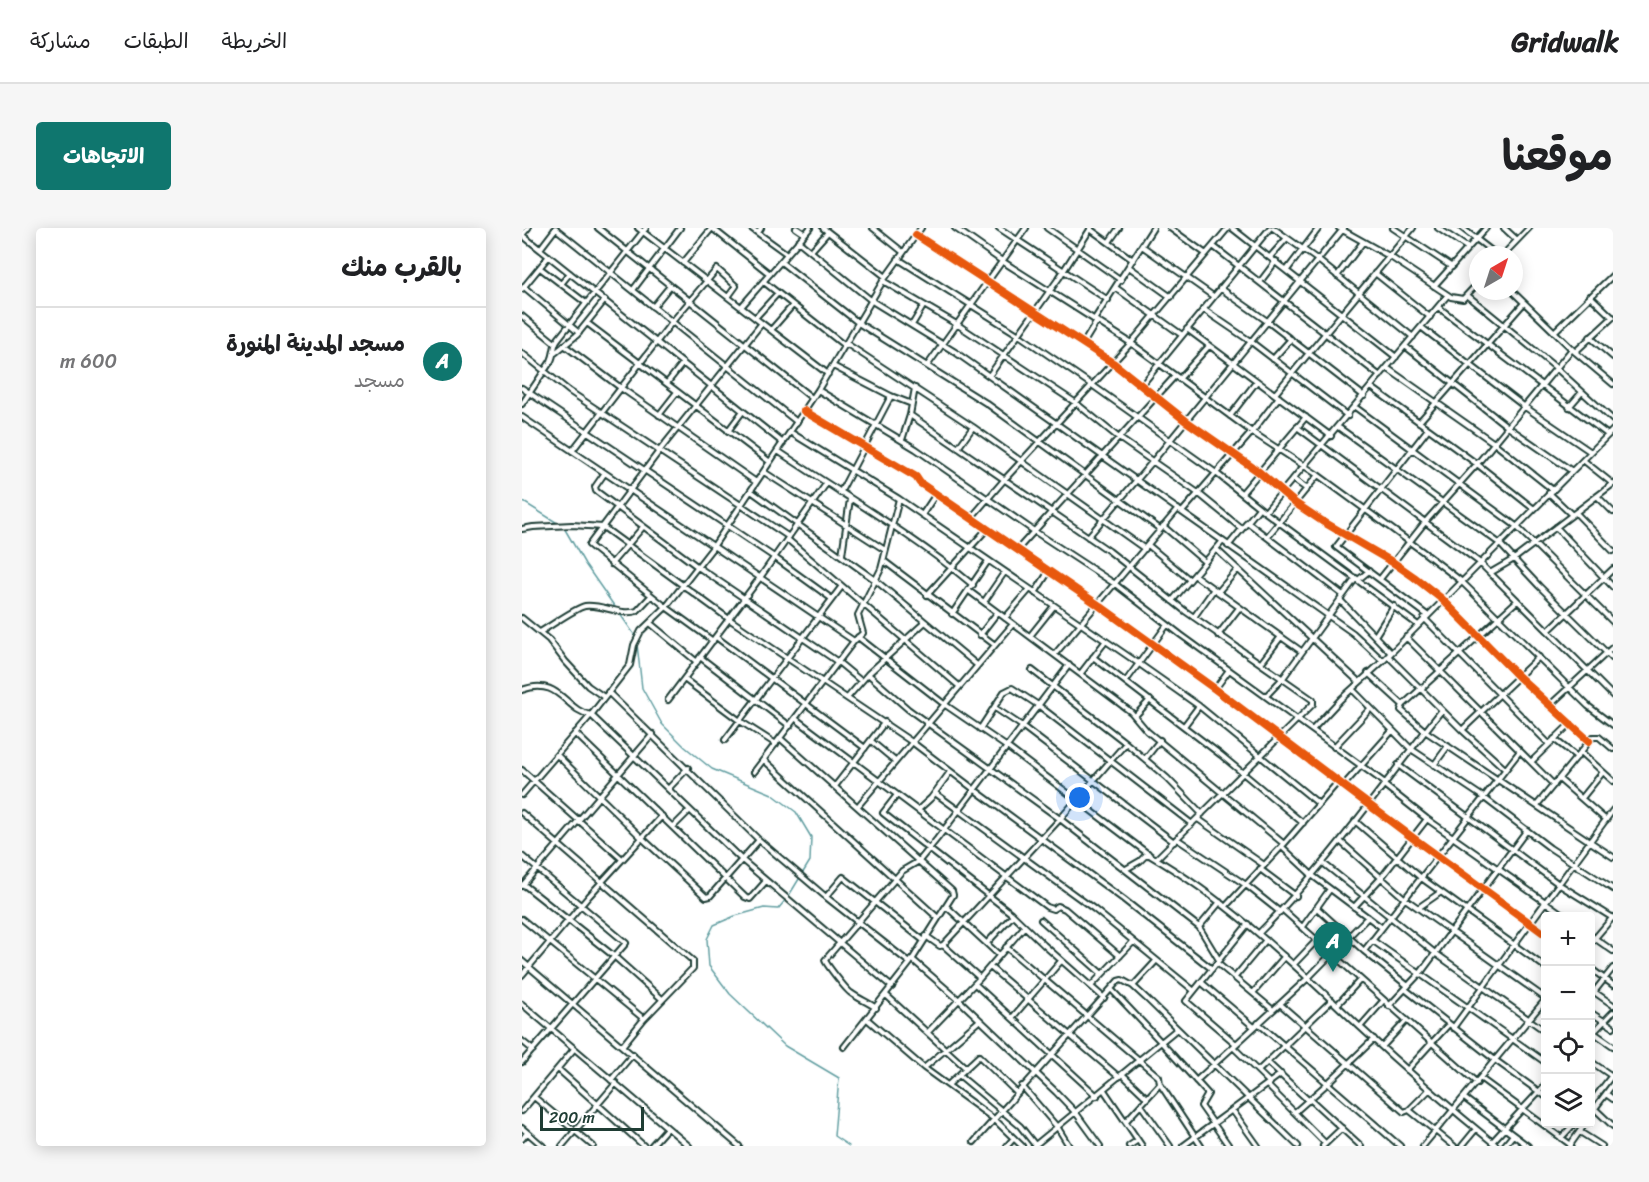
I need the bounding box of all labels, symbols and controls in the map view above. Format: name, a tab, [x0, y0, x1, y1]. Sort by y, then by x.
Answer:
text: Gridwalk	[1511, 17, 1619, 66]
text: مشاركة	[30, 22, 91, 60]
text: الطبقات	[124, 22, 189, 60]
text: الخريطة	[222, 22, 287, 60]
text: موقعنا	[1502, 119, 1613, 193]
button: الاتجاهات	[36, 122, 171, 190]
text: بالقرب منك	[341, 244, 462, 290]
north arrow	[1469, 246, 1523, 300]
text: مسجد المدينة المنورة	[226, 324, 405, 363]
text: 600 m	[60, 344, 117, 379]
text: A	[436, 344, 449, 379]
text: مسجد	[354, 363, 405, 398]
your location	[1065, 783, 1094, 812]
map controls	[1541, 912, 1595, 1128]
button: +	[1541, 912, 1595, 966]
pin: A	[1314, 922, 1352, 972]
button: −	[1541, 966, 1595, 1020]
button: locate	[1541, 1020, 1595, 1074]
button: layers	[1541, 1074, 1595, 1128]
text: 200 m	[549, 1103, 595, 1132]
scale bar	[540, 1104, 644, 1132]

